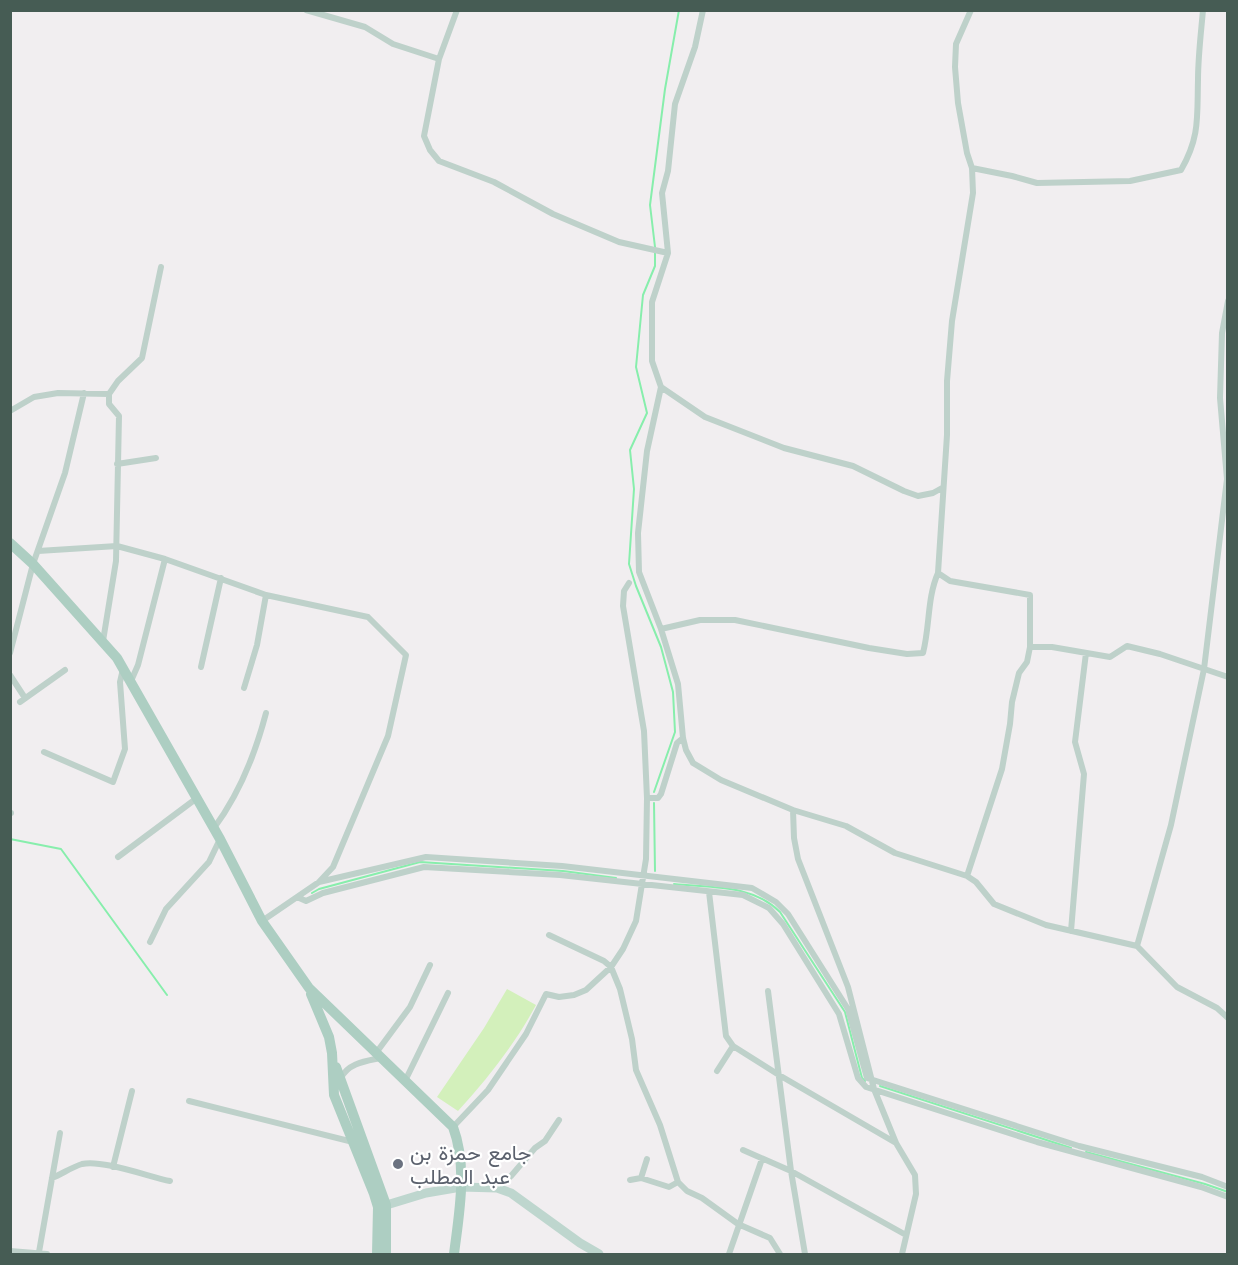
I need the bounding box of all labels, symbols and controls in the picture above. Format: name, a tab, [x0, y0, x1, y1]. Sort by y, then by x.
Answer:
place label: جامع حمزة بن عبد المطلب	[410, 1140, 531, 1189]
marker: جامع حمزة بن عبد المطلب	[391, 1157, 405, 1171]

